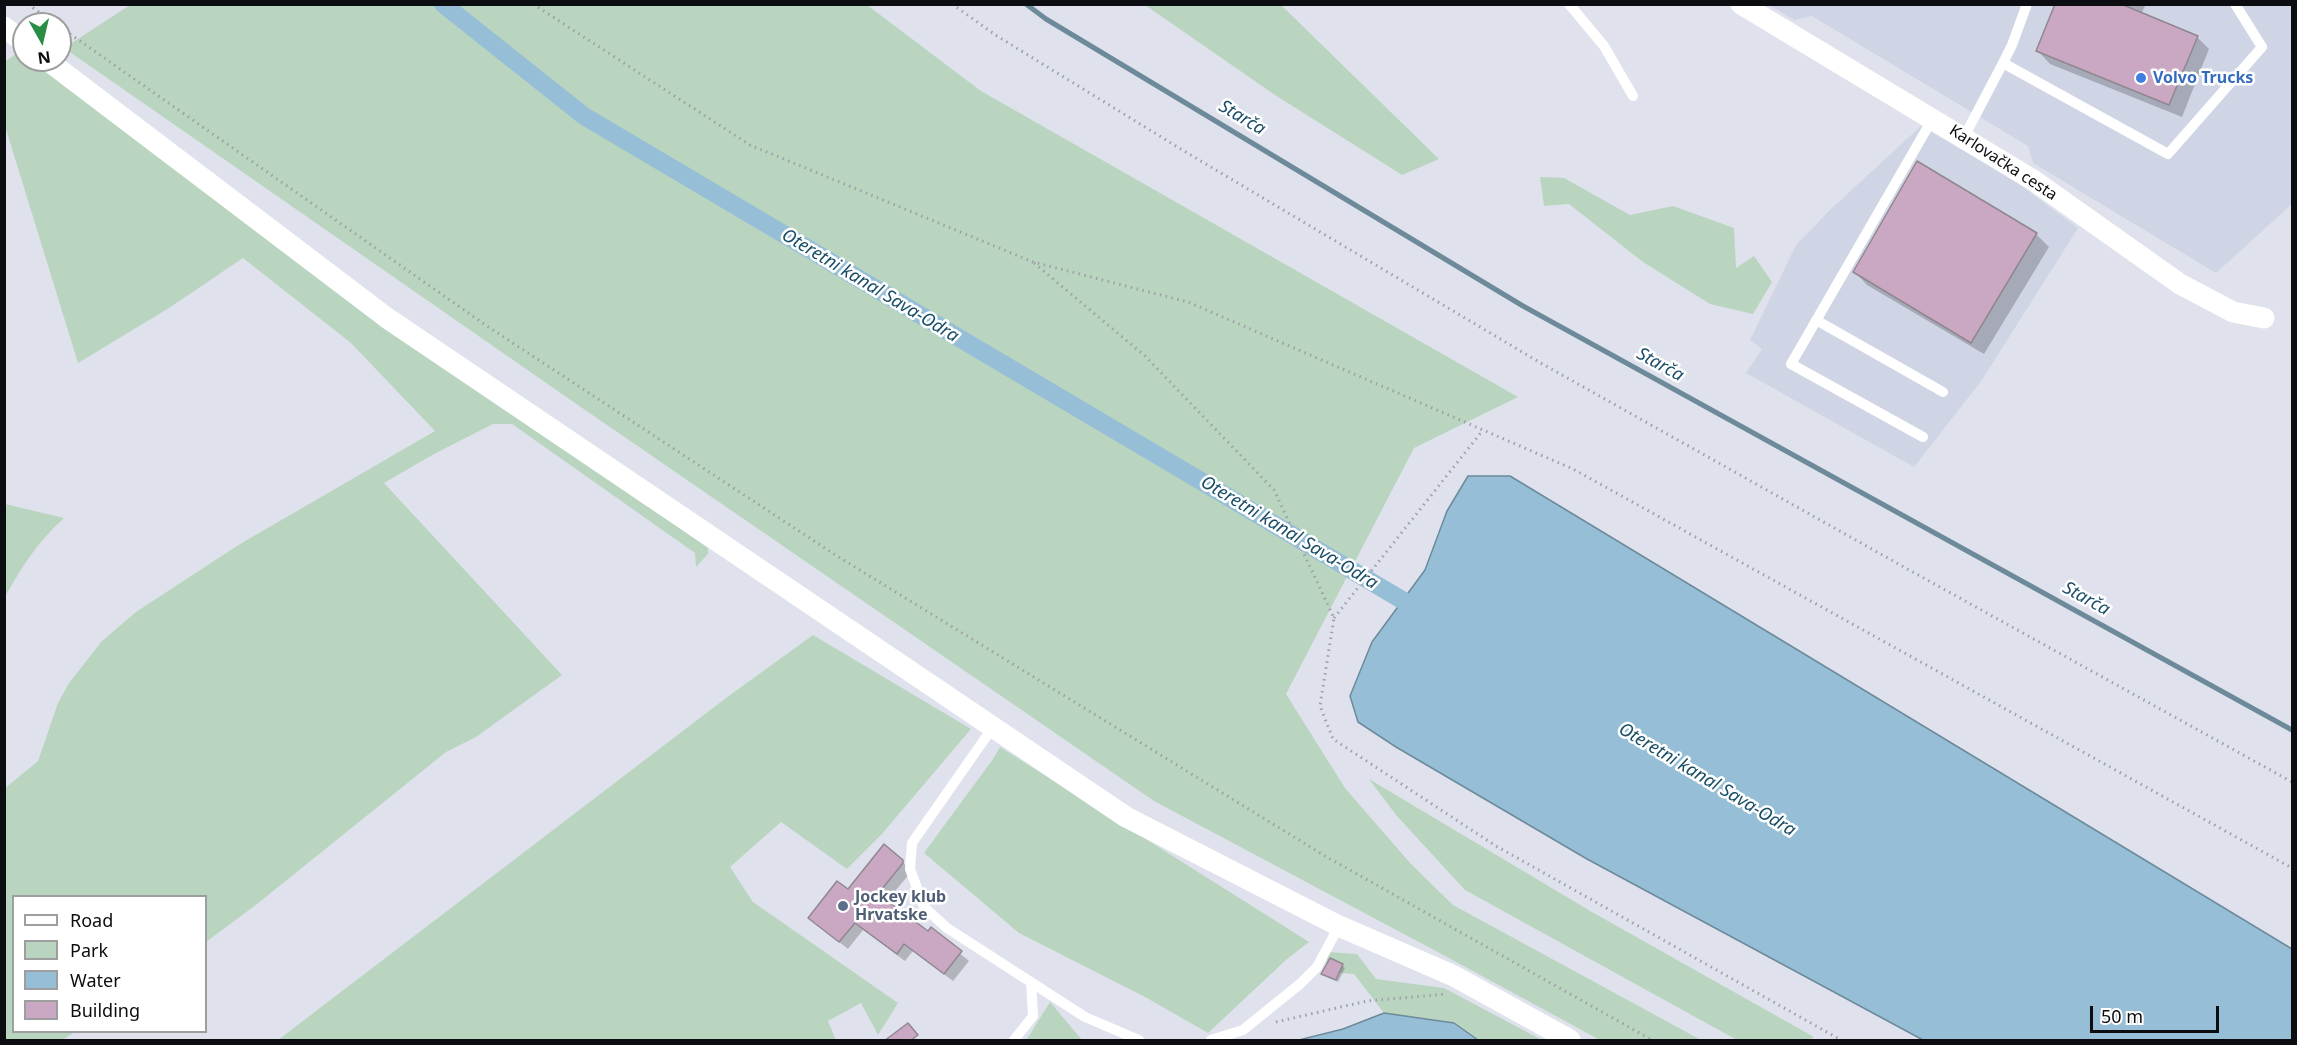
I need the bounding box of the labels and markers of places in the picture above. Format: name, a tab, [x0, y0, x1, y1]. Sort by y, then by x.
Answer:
place label: Volvo Trucks	[2153, 68, 2253, 88]
marker: Volvo Trucks	[2134, 71, 2148, 85]
place label: Jockey klub Hrvatske	[855, 887, 946, 925]
marker: Jockey klub Hrvatske	[836, 899, 850, 913]

